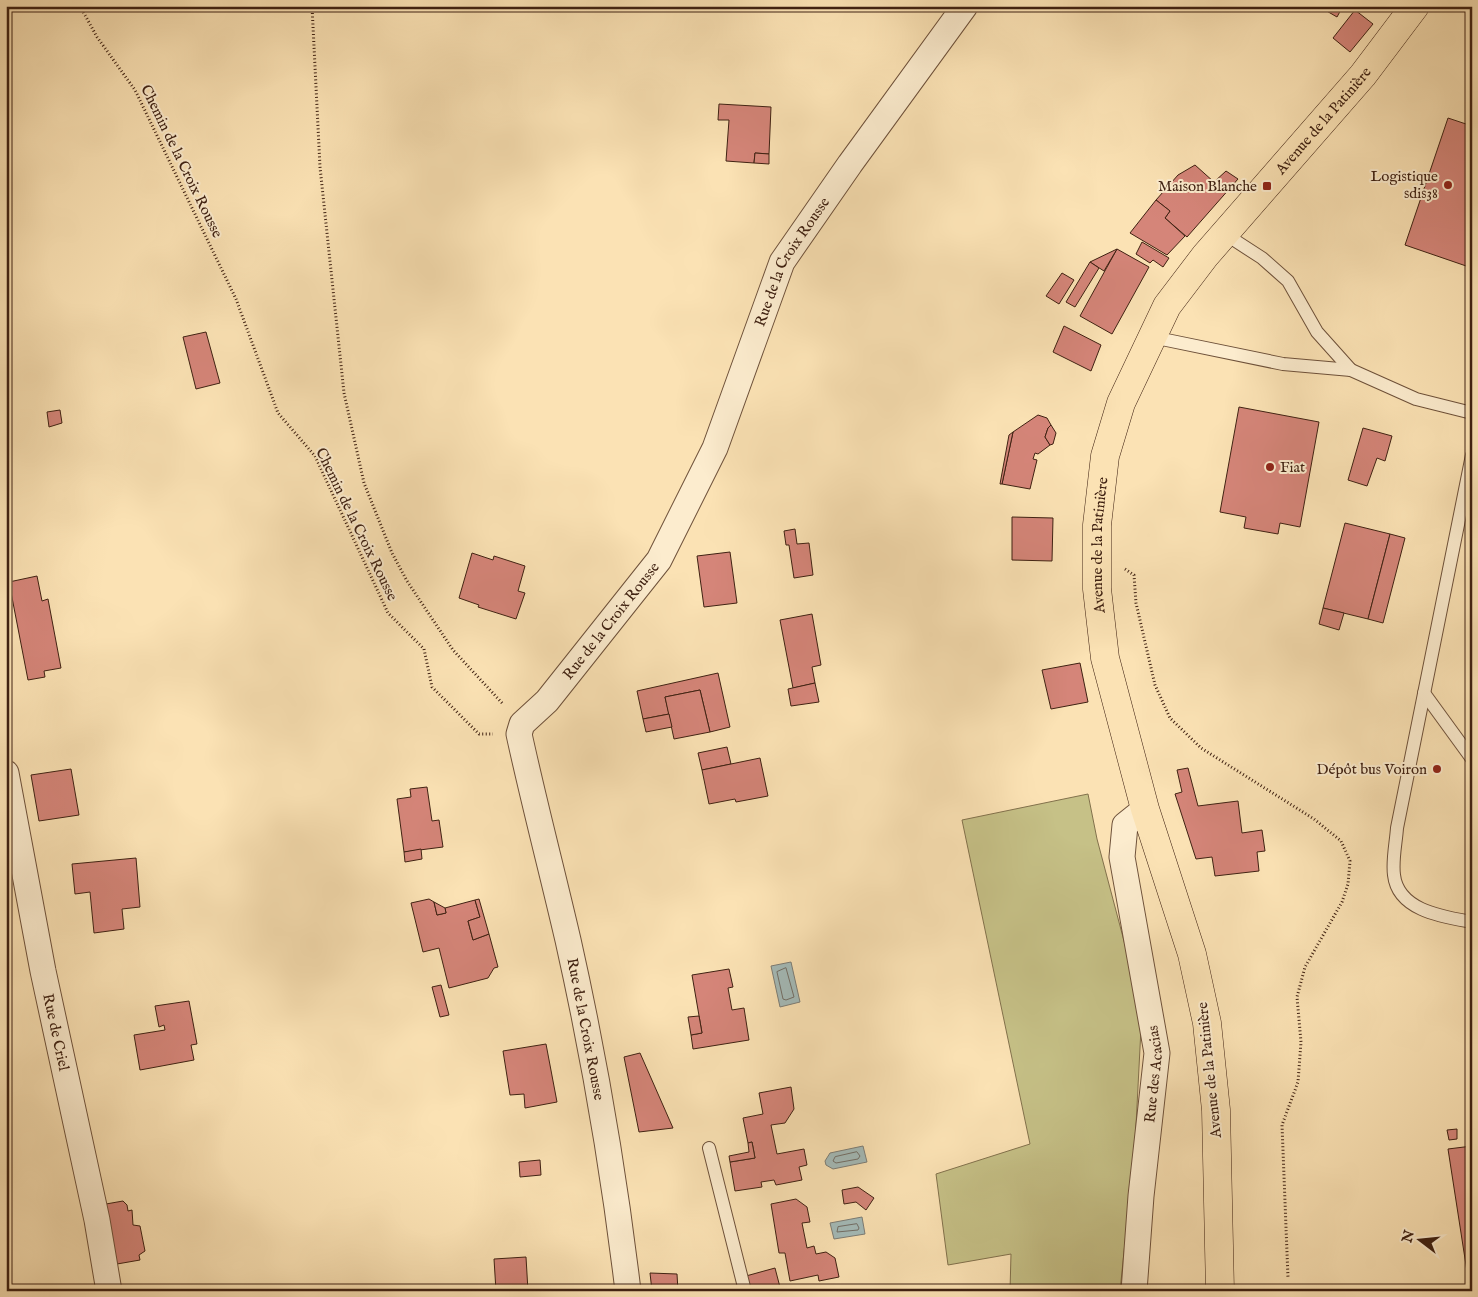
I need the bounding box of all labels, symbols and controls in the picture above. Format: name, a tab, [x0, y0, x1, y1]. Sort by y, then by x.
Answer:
street label: Avenue de la Patinière	[1271, 63, 1376, 179]
street label: Chemin de la Croix Rousse	[136, 82, 227, 241]
place label: Logistique sdis38	[1371, 167, 1438, 203]
place label: Maison Blanche	[1158, 177, 1257, 196]
marker: Logistique sdis38	[1442, 179, 1454, 191]
marker: Maison Blanche	[1261, 180, 1273, 192]
street label: Rue de la Croix Rousse	[751, 194, 834, 329]
street label: Chemin de la Croix Rousse	[311, 445, 402, 604]
place label: Fiat	[1280, 458, 1305, 477]
marker: Fiat	[1264, 461, 1276, 473]
street label: Avenue de la Patinière	[1088, 476, 1112, 615]
street label: Rue de la Croix Rousse	[559, 558, 664, 684]
place label: Dépôt bus Voiron	[1317, 760, 1427, 779]
marker: Dépôt bus Voiron	[1431, 763, 1443, 775]
street label: Rue de la Croix Rousse	[562, 956, 609, 1102]
street label: Rue de Criel	[38, 992, 74, 1074]
street label: Avenue de la Patinière	[1193, 1001, 1226, 1140]
street label: Rue des Acacias	[1140, 1024, 1167, 1124]
north arrow	[1396, 1214, 1446, 1264]
text: N	[1398, 1228, 1419, 1246]

